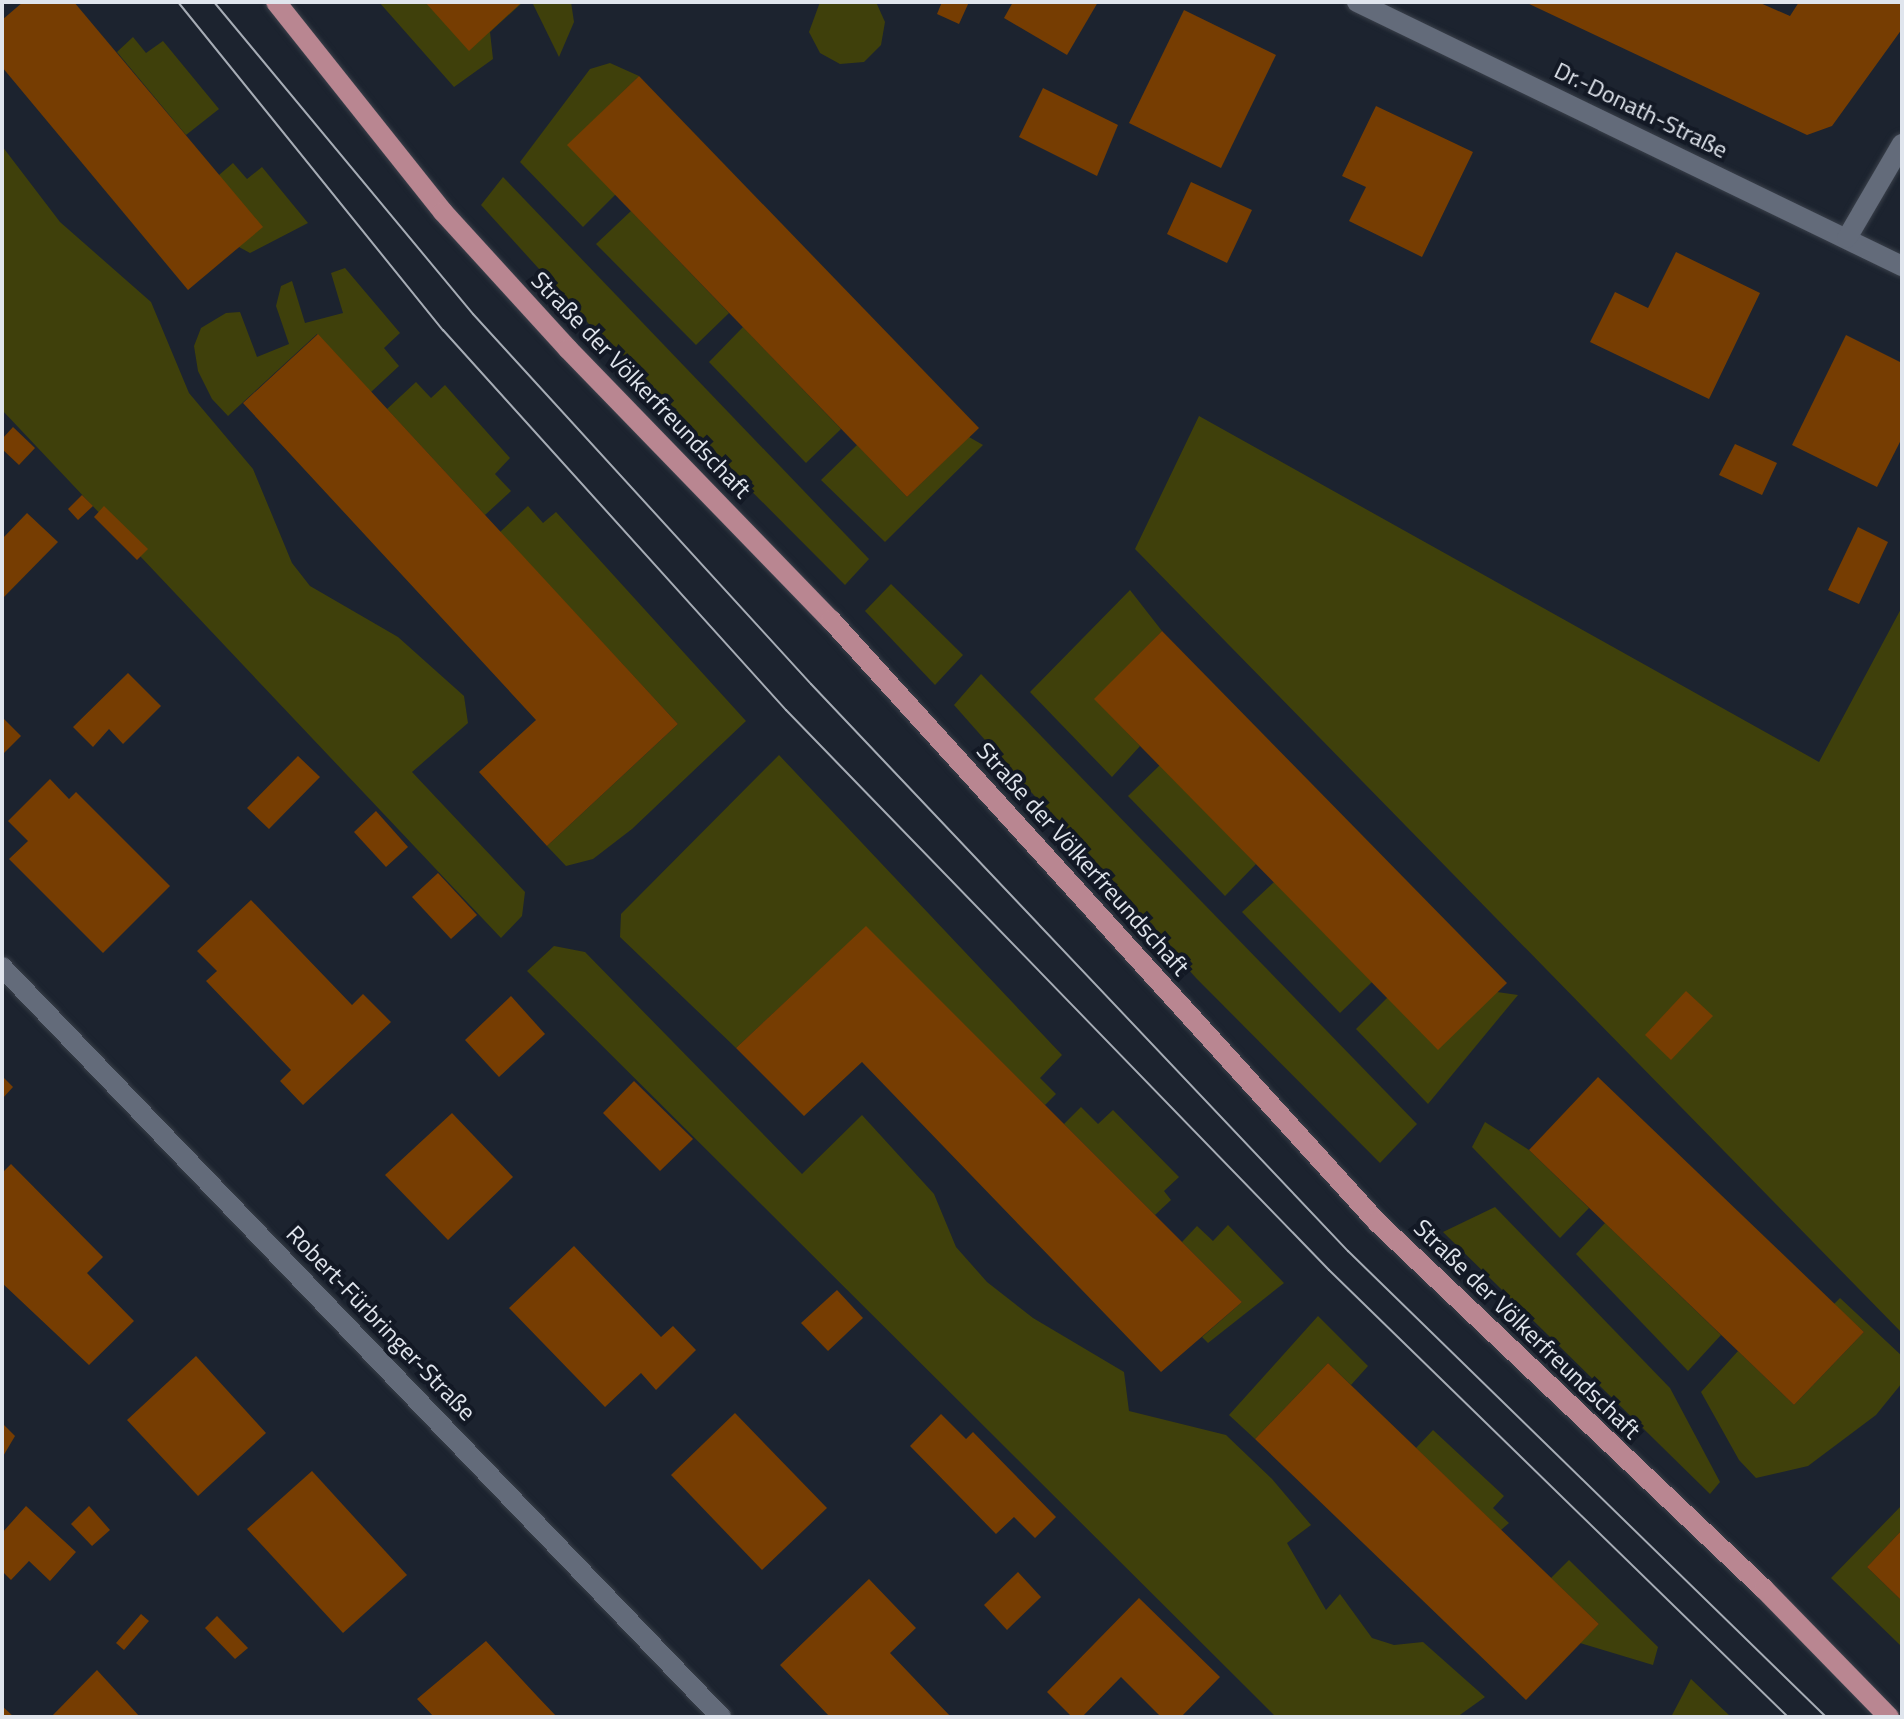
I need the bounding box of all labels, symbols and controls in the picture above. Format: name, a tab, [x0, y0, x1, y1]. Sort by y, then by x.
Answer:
street label: Dr.-Donath-Straße	[1550, 56, 1732, 164]
street label: Straße der Völkerfreundschaft	[525, 266, 757, 504]
street label: Straße der Völkerfreundschaft	[971, 737, 1195, 981]
street label: Straße der Völkerfreundschaft	[1408, 1213, 1646, 1445]
street label: Robert-Fürbringer-Straße	[280, 1220, 482, 1426]

